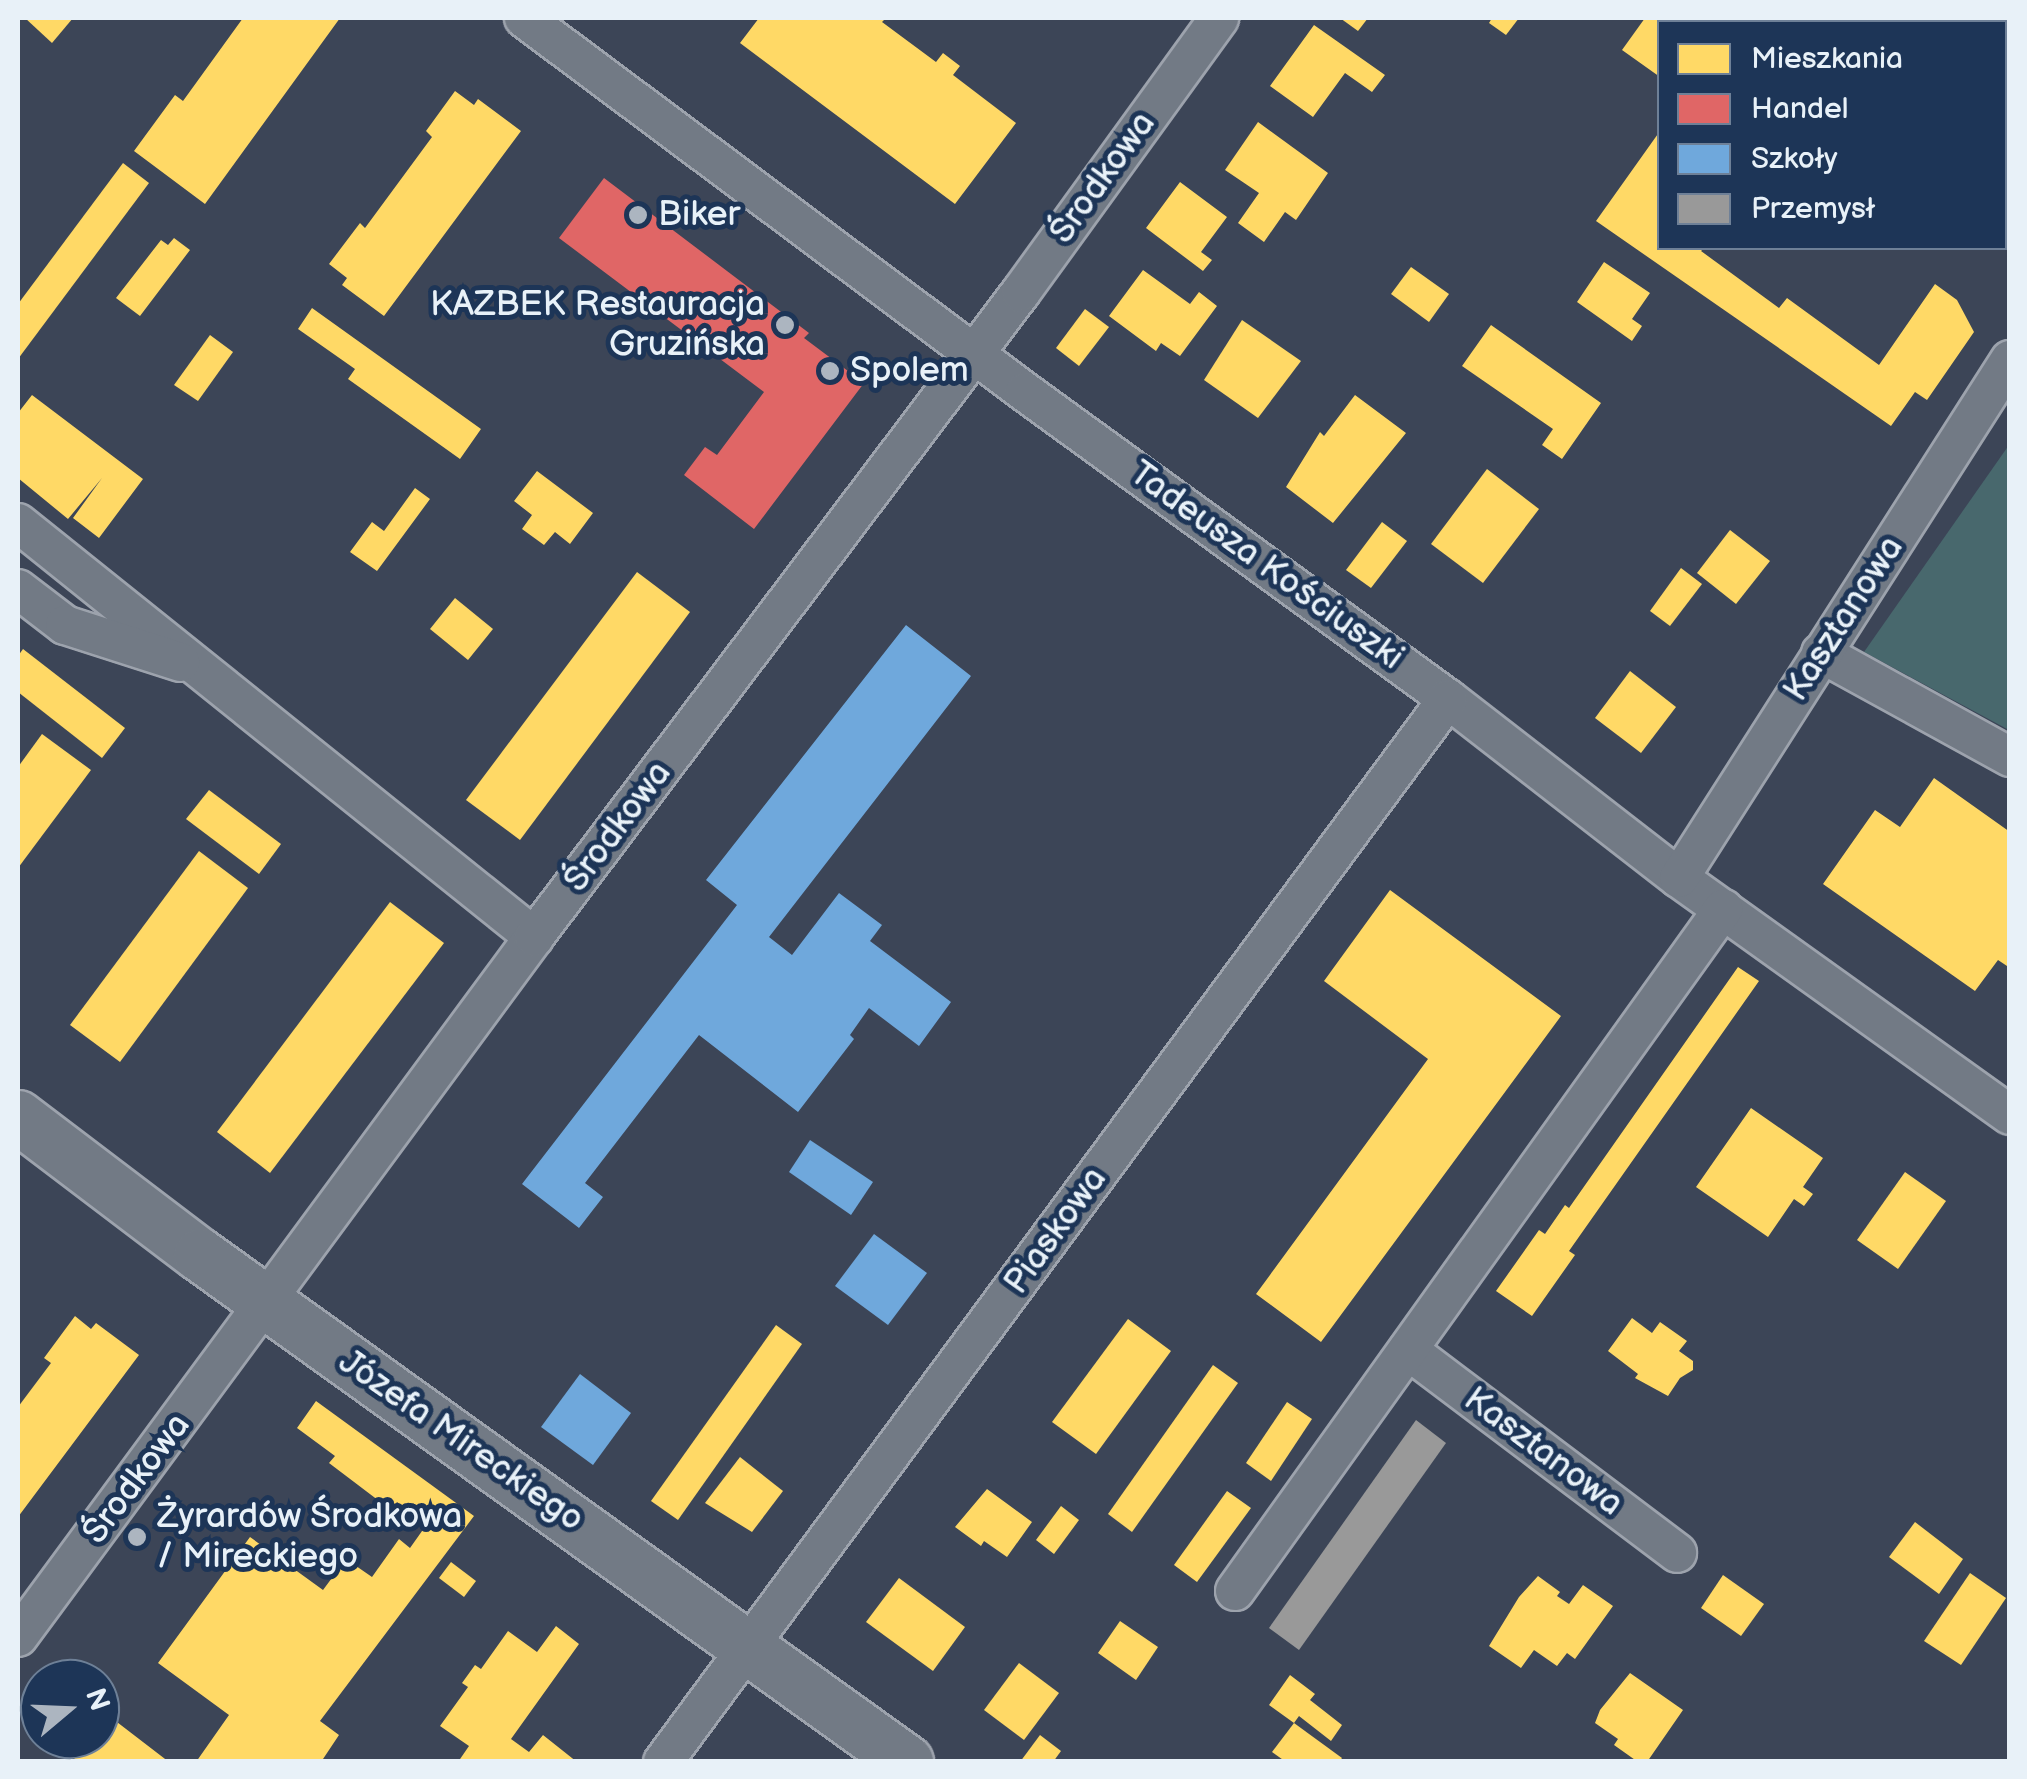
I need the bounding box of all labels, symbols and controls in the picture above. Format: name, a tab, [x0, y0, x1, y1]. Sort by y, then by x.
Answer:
legend	[1657, 20, 2007, 250]
text: Mieszkania	[1751, 41, 1903, 77]
text: Handel	[1751, 91, 1849, 127]
street label: Środkowa	[1041, 104, 1165, 252]
text: Szkoły	[1751, 141, 1838, 177]
text: Przemysł	[1751, 191, 1875, 227]
place label: Biker	[658, 194, 740, 236]
marker: Biker	[627, 204, 649, 226]
place label: KAZBEK Restauracja Gruzińska	[430, 284, 765, 366]
marker: KAZBEK Restauracja Gruzińska	[774, 314, 796, 336]
place label: Spolem	[850, 350, 969, 392]
marker: Spolem	[819, 360, 841, 382]
street label: Tadeusza Kościuszki	[1121, 453, 1411, 679]
street label: Kasztanowa	[1775, 529, 1913, 709]
street label: Środkowa	[555, 754, 681, 900]
street label: Piaskowa	[996, 1159, 1116, 1303]
street label: Józefa Mireckiego	[331, 1341, 591, 1541]
street label: Kasztanowa	[1455, 1379, 1631, 1525]
street label: Środkowa	[74, 1406, 200, 1552]
place label: Żyrardów Środkowa / Mireckiego	[157, 1496, 463, 1578]
marker: Żyrardów Środkowa / Mireckiego	[126, 1526, 148, 1548]
north arrow	[20, 1659, 120, 1759]
text: N	[78, 1684, 116, 1715]

